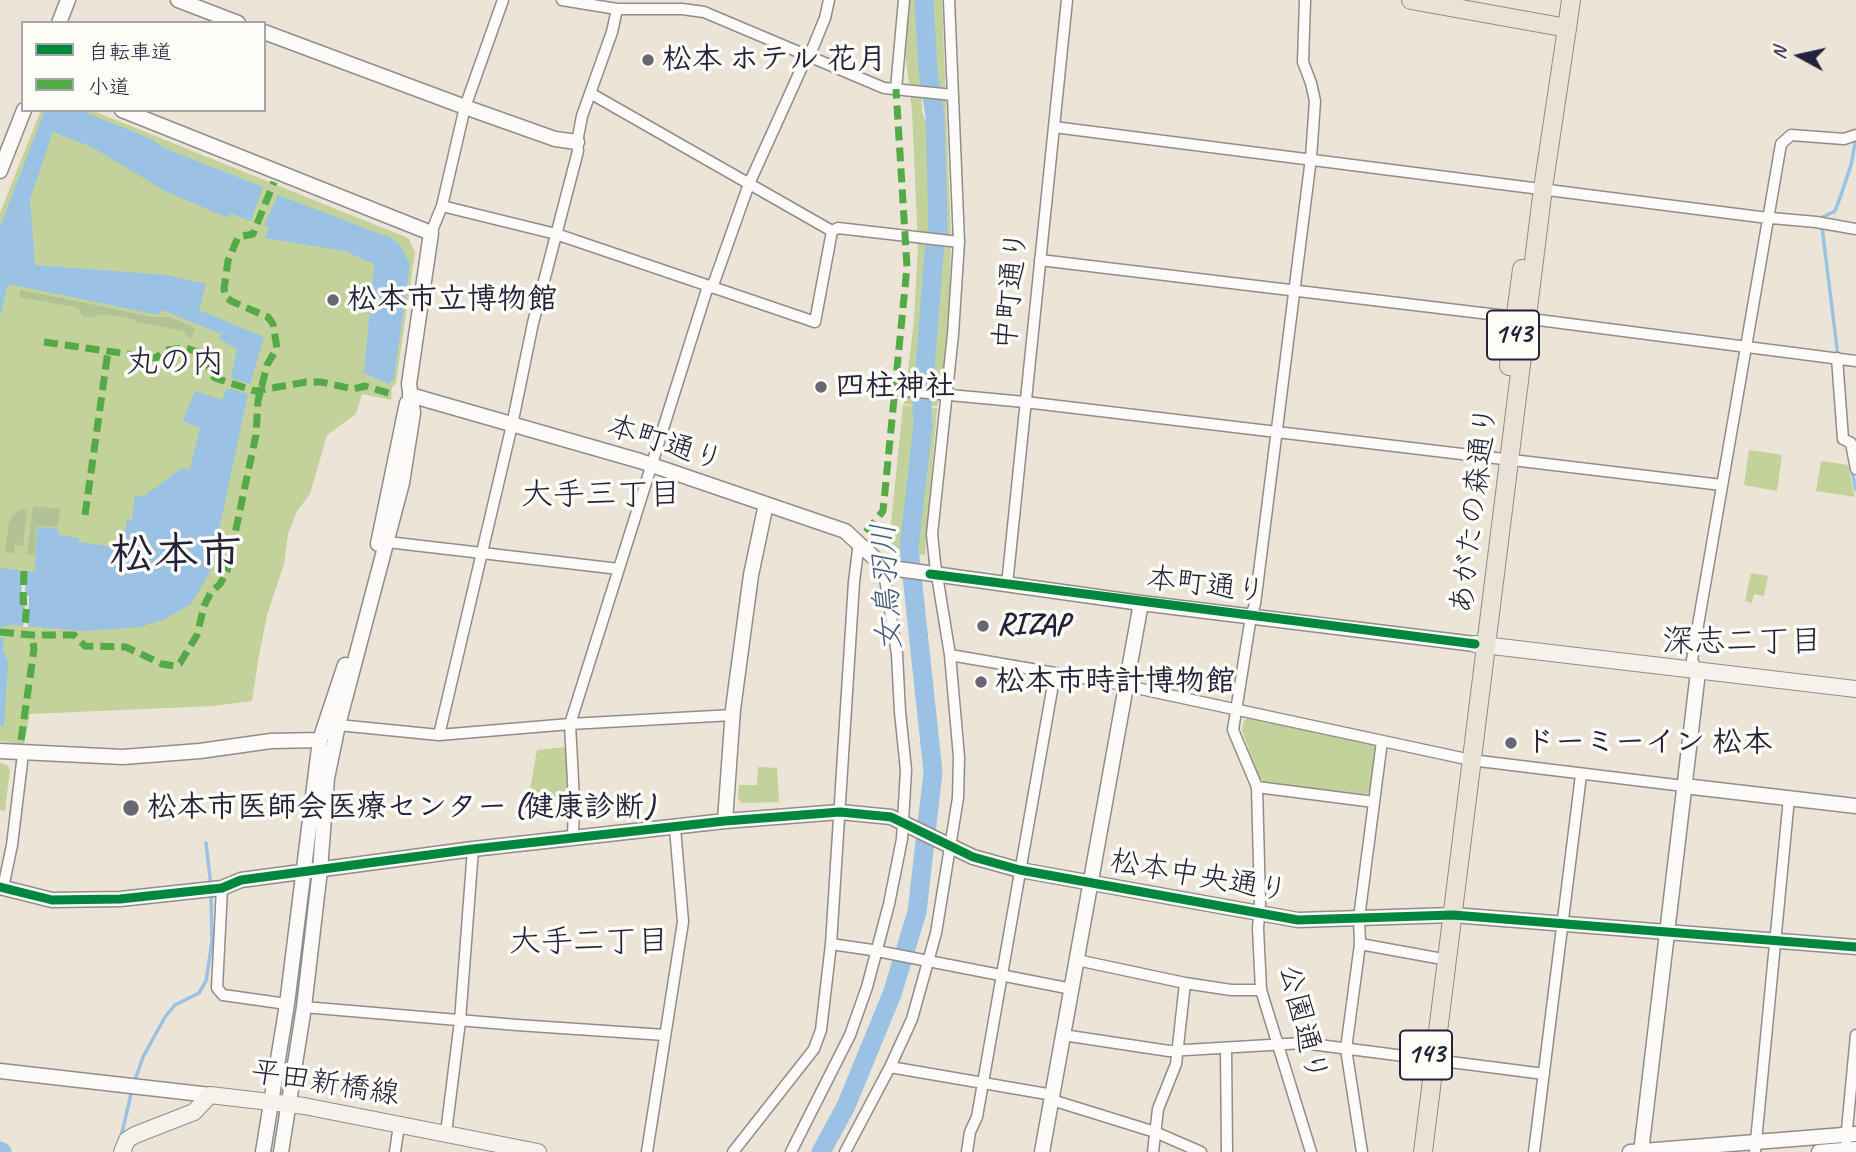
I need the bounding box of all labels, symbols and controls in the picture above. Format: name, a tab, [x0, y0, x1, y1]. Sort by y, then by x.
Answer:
legend	[21, 21, 266, 112]
north arrow	[1765, 21, 1835, 91]
text: 自転車道	[88, 39, 172, 65]
place label: 松本 ホテル 花月	[662, 42, 887, 78]
text: N	[1767, 46, 1792, 61]
marker: 松本 ホテル 花月	[640, 52, 656, 68]
text: 小道	[88, 74, 130, 100]
street label: 中町通り	[988, 228, 1036, 352]
place label: 松本市立博物館	[347, 282, 557, 318]
marker: 松本市立博物館	[325, 292, 341, 308]
road number: 143	[1487, 310, 1539, 360]
district label: 丸の内	[126, 343, 224, 383]
place label: 四柱神社	[835, 369, 955, 405]
marker: 四柱神社	[813, 379, 829, 395]
street label: あがたの森通り	[1444, 404, 1506, 616]
street label: 本町通り	[602, 408, 728, 480]
district label: 大手三丁目	[521, 477, 681, 515]
water label: 女鳥羽川	[865, 522, 911, 652]
district label: 松本市	[110, 530, 242, 582]
street label: 本町通り	[1144, 561, 1268, 611]
place label: RIZAP	[997, 608, 1069, 644]
marker: RIZAP	[975, 618, 991, 634]
district label: 深志二丁目	[1662, 624, 1822, 662]
place label: 松本市時計博物館	[995, 664, 1235, 700]
marker: 松本市時計博物館	[973, 674, 989, 690]
place label: ドーミーイン 松本	[1525, 725, 1772, 761]
marker: ドーミーイン 松本	[1503, 735, 1519, 751]
place label: 松本市医師会医療センター (健康診断)	[147, 790, 654, 826]
marker: 松本市医師会医療センター (健康診断)	[121, 798, 141, 818]
street label: 松本中央通り	[1107, 844, 1291, 910]
district label: 大手二丁目	[509, 924, 669, 962]
street label: 公園通り	[1270, 960, 1334, 1086]
road number: 143	[1400, 1030, 1452, 1080]
street label: 平田新橋線	[248, 1054, 402, 1114]

